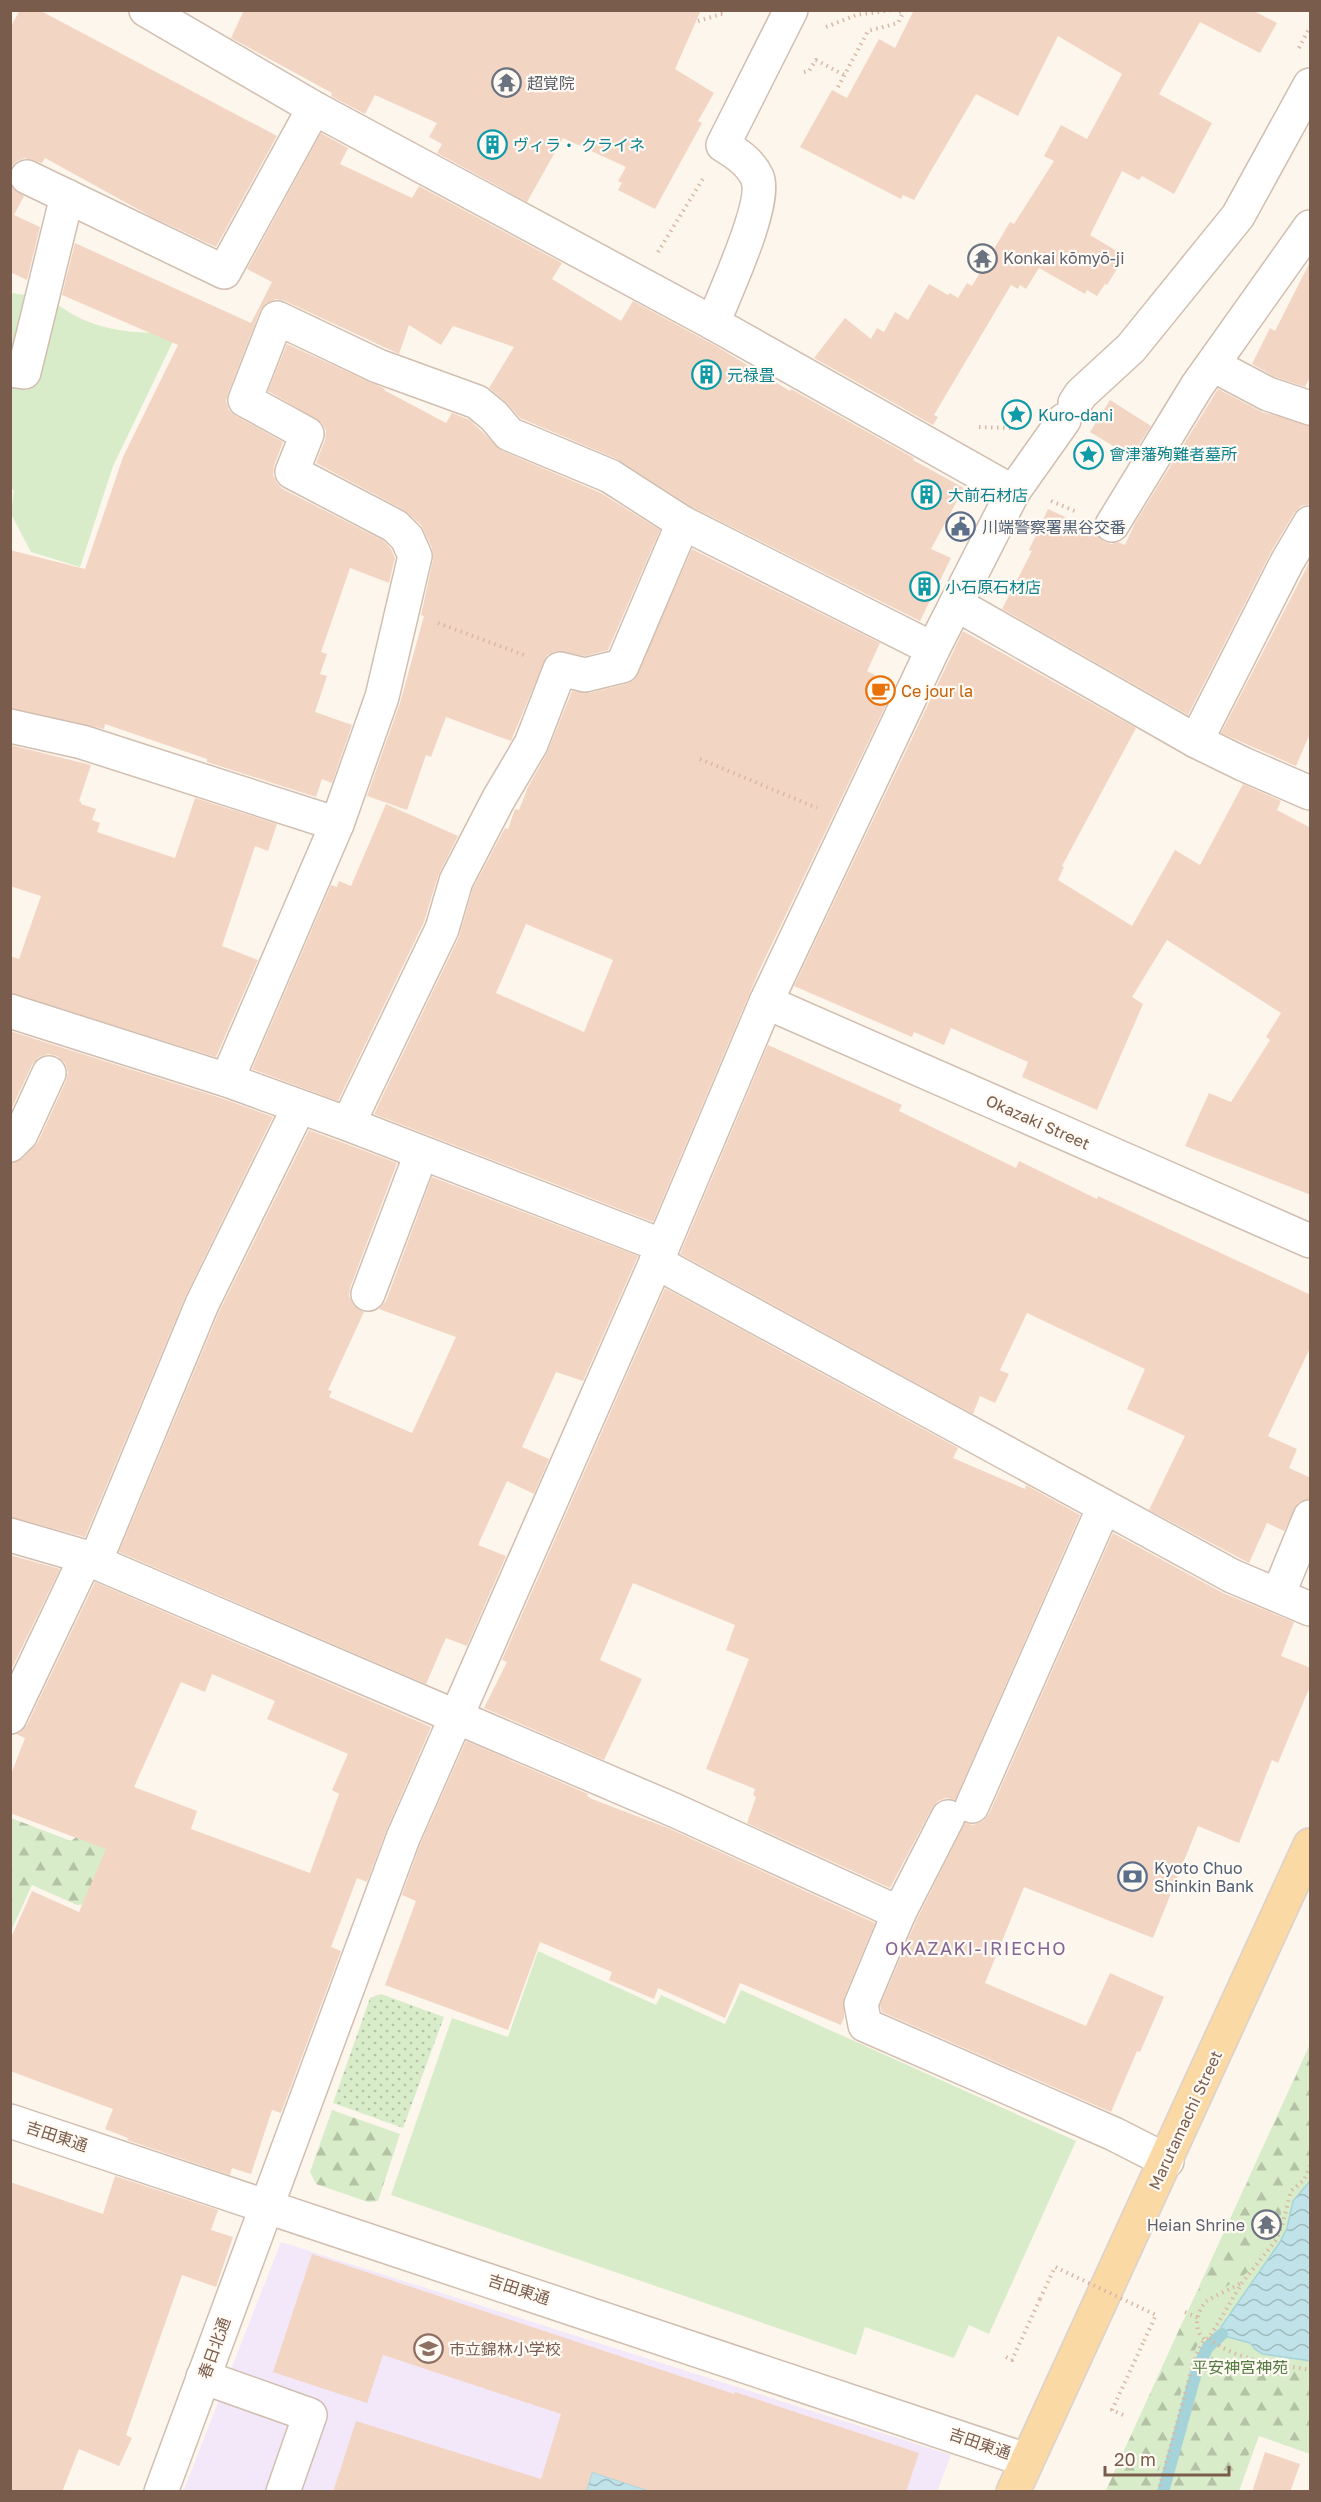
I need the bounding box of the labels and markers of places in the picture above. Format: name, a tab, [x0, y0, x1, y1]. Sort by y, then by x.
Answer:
temple icon: 超覚院	[490, 67, 522, 99]
place label: 超覚院	[527, 73, 575, 93]
building icon: ヴィラ・ クライネ	[476, 129, 508, 161]
place label: ヴィラ・ クライネ	[513, 135, 645, 155]
temple icon: Konkai kōmyō-ji	[966, 242, 998, 274]
place label: Konkai kōmyō-ji	[1003, 248, 1124, 268]
building icon: 元禄畳	[690, 359, 722, 391]
place label: 元禄畳	[727, 365, 775, 385]
place icon: Kuro-dani	[1001, 399, 1033, 431]
place label: Kuro-dani	[1038, 405, 1113, 425]
place icon: 會津藩殉難者墓所	[1072, 438, 1104, 470]
place label: 會津藩殉難者墓所	[1109, 444, 1237, 464]
building icon: 大前石材店	[911, 479, 943, 511]
place label: 大前石材店	[948, 485, 1028, 505]
public building icon: 川端警察署黒谷交番	[945, 511, 977, 543]
place label: 川端警察署黒谷交番	[982, 517, 1126, 537]
building icon: 小石原石材店	[908, 571, 940, 603]
place label: 小石原石材店	[945, 577, 1041, 597]
cafe icon: Ce jour la	[864, 675, 896, 707]
place label: Ce jour la	[901, 681, 973, 701]
place label: Kyoto Chuo Shinkin Bank	[1154, 1858, 1254, 1896]
bank icon: Kyoto Chuo Shinkin Bank	[1117, 1861, 1149, 1893]
temple icon: Heian Shrine	[1250, 2209, 1282, 2241]
place label: Heian Shrine	[1147, 2215, 1245, 2235]
school or university icon: 市立錦林小学校	[412, 2333, 444, 2365]
place label: 市立錦林小学校	[449, 2339, 561, 2359]

